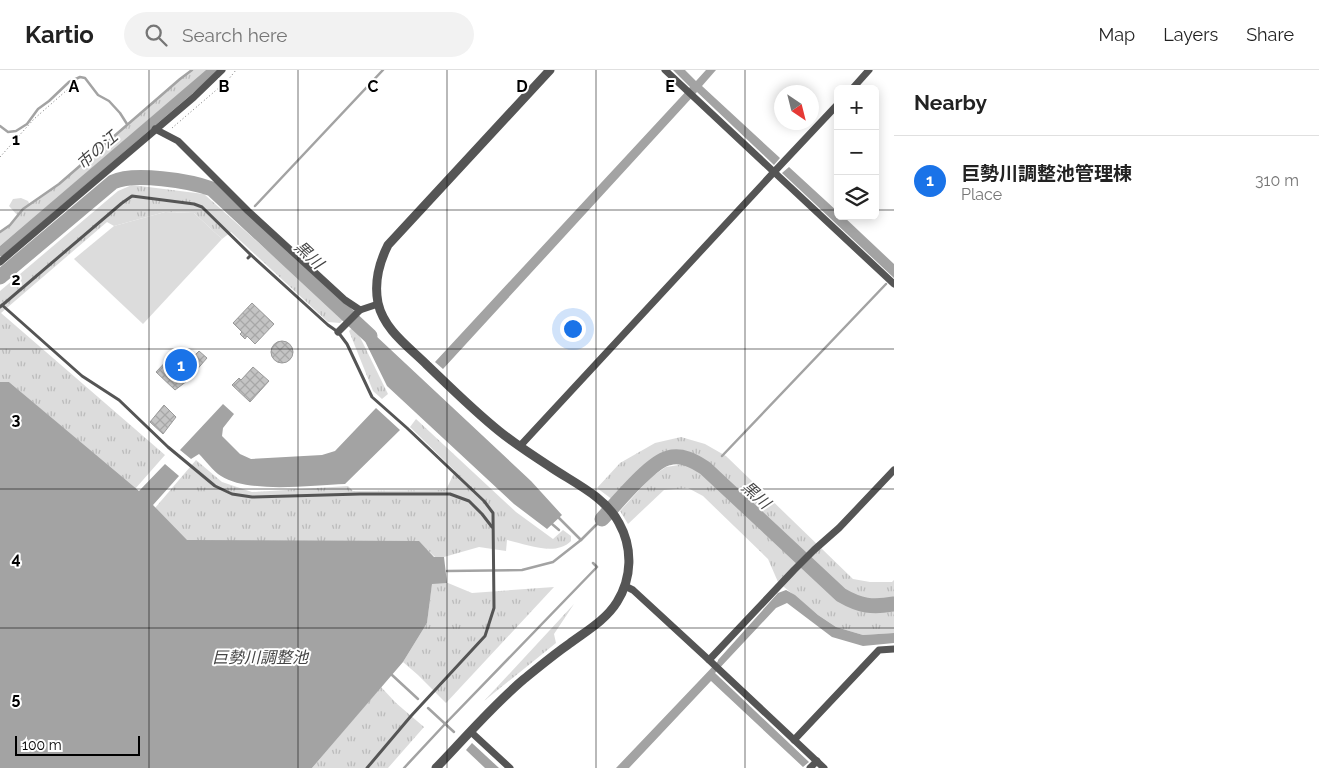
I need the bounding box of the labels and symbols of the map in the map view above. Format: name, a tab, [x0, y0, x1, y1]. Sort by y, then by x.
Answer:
text: A	[69, 77, 80, 96]
text: B	[219, 77, 230, 96]
text: C	[368, 77, 379, 96]
text: D	[516, 77, 528, 96]
text: E	[665, 77, 675, 96]
north arrow	[774, 85, 819, 130]
water label: 市の江	[73, 126, 123, 173]
text: 1	[12, 130, 20, 149]
water label: 黒川	[291, 237, 329, 274]
text: 2	[11, 270, 21, 289]
your location	[560, 316, 586, 342]
pin: 1	[165, 346, 197, 384]
text: 3	[12, 410, 21, 429]
water label: 黒川	[738, 477, 776, 514]
text: 4	[11, 549, 21, 568]
water label: 巨勢川調整池	[212, 648, 310, 667]
text: 5	[12, 689, 21, 708]
scale bar	[15, 733, 140, 756]

